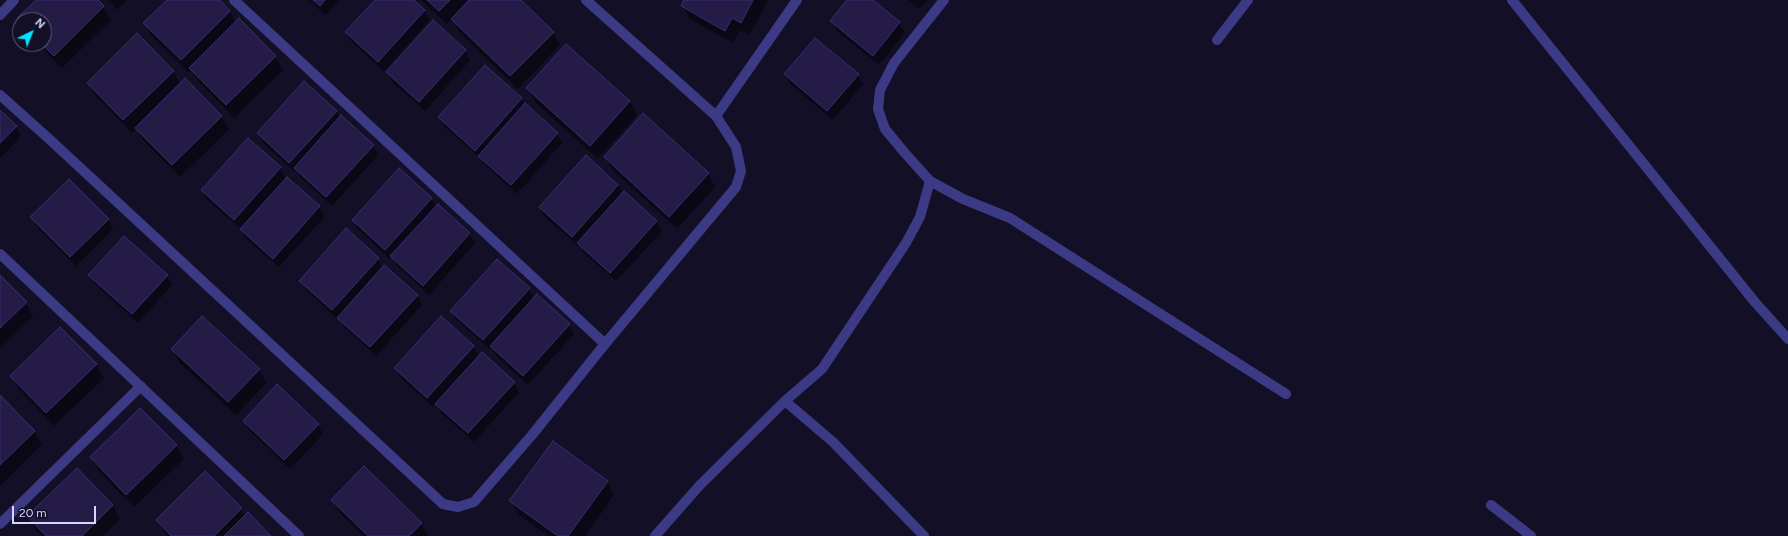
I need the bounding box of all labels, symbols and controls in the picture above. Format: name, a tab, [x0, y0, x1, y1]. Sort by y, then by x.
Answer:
north arrow	[12, 12, 52, 52]
text: N	[32, 16, 47, 31]
scale bar	[14, 498, 98, 524]
text: 20 m	[19, 506, 47, 520]

